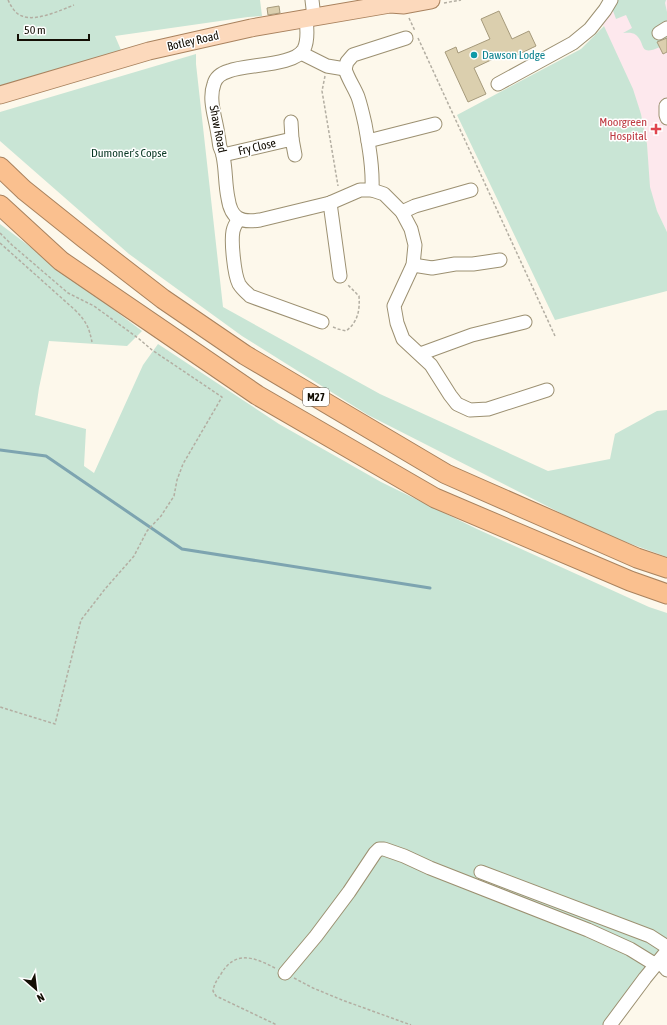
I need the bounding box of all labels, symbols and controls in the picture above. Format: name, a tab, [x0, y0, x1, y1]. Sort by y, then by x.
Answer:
scale bar	[18, 16, 89, 42]
text: 50 m	[24, 23, 46, 37]
street label: Botley Road	[166, 28, 220, 54]
place label: Dawson Lodge	[482, 48, 545, 62]
marker: Dawson Lodge	[469, 50, 479, 60]
street label: Shaw Road	[207, 104, 229, 154]
place label: Moorgreen Hospital	[599, 115, 648, 143]
marker: Moorgreen Hospital	[650, 123, 662, 135]
street label: Fry Close	[237, 136, 277, 158]
park label: Dumoner's Copse	[91, 146, 167, 160]
road number: M27	[303, 388, 329, 406]
north arrow	[16, 969, 56, 1009]
text: N	[35, 991, 46, 1005]

